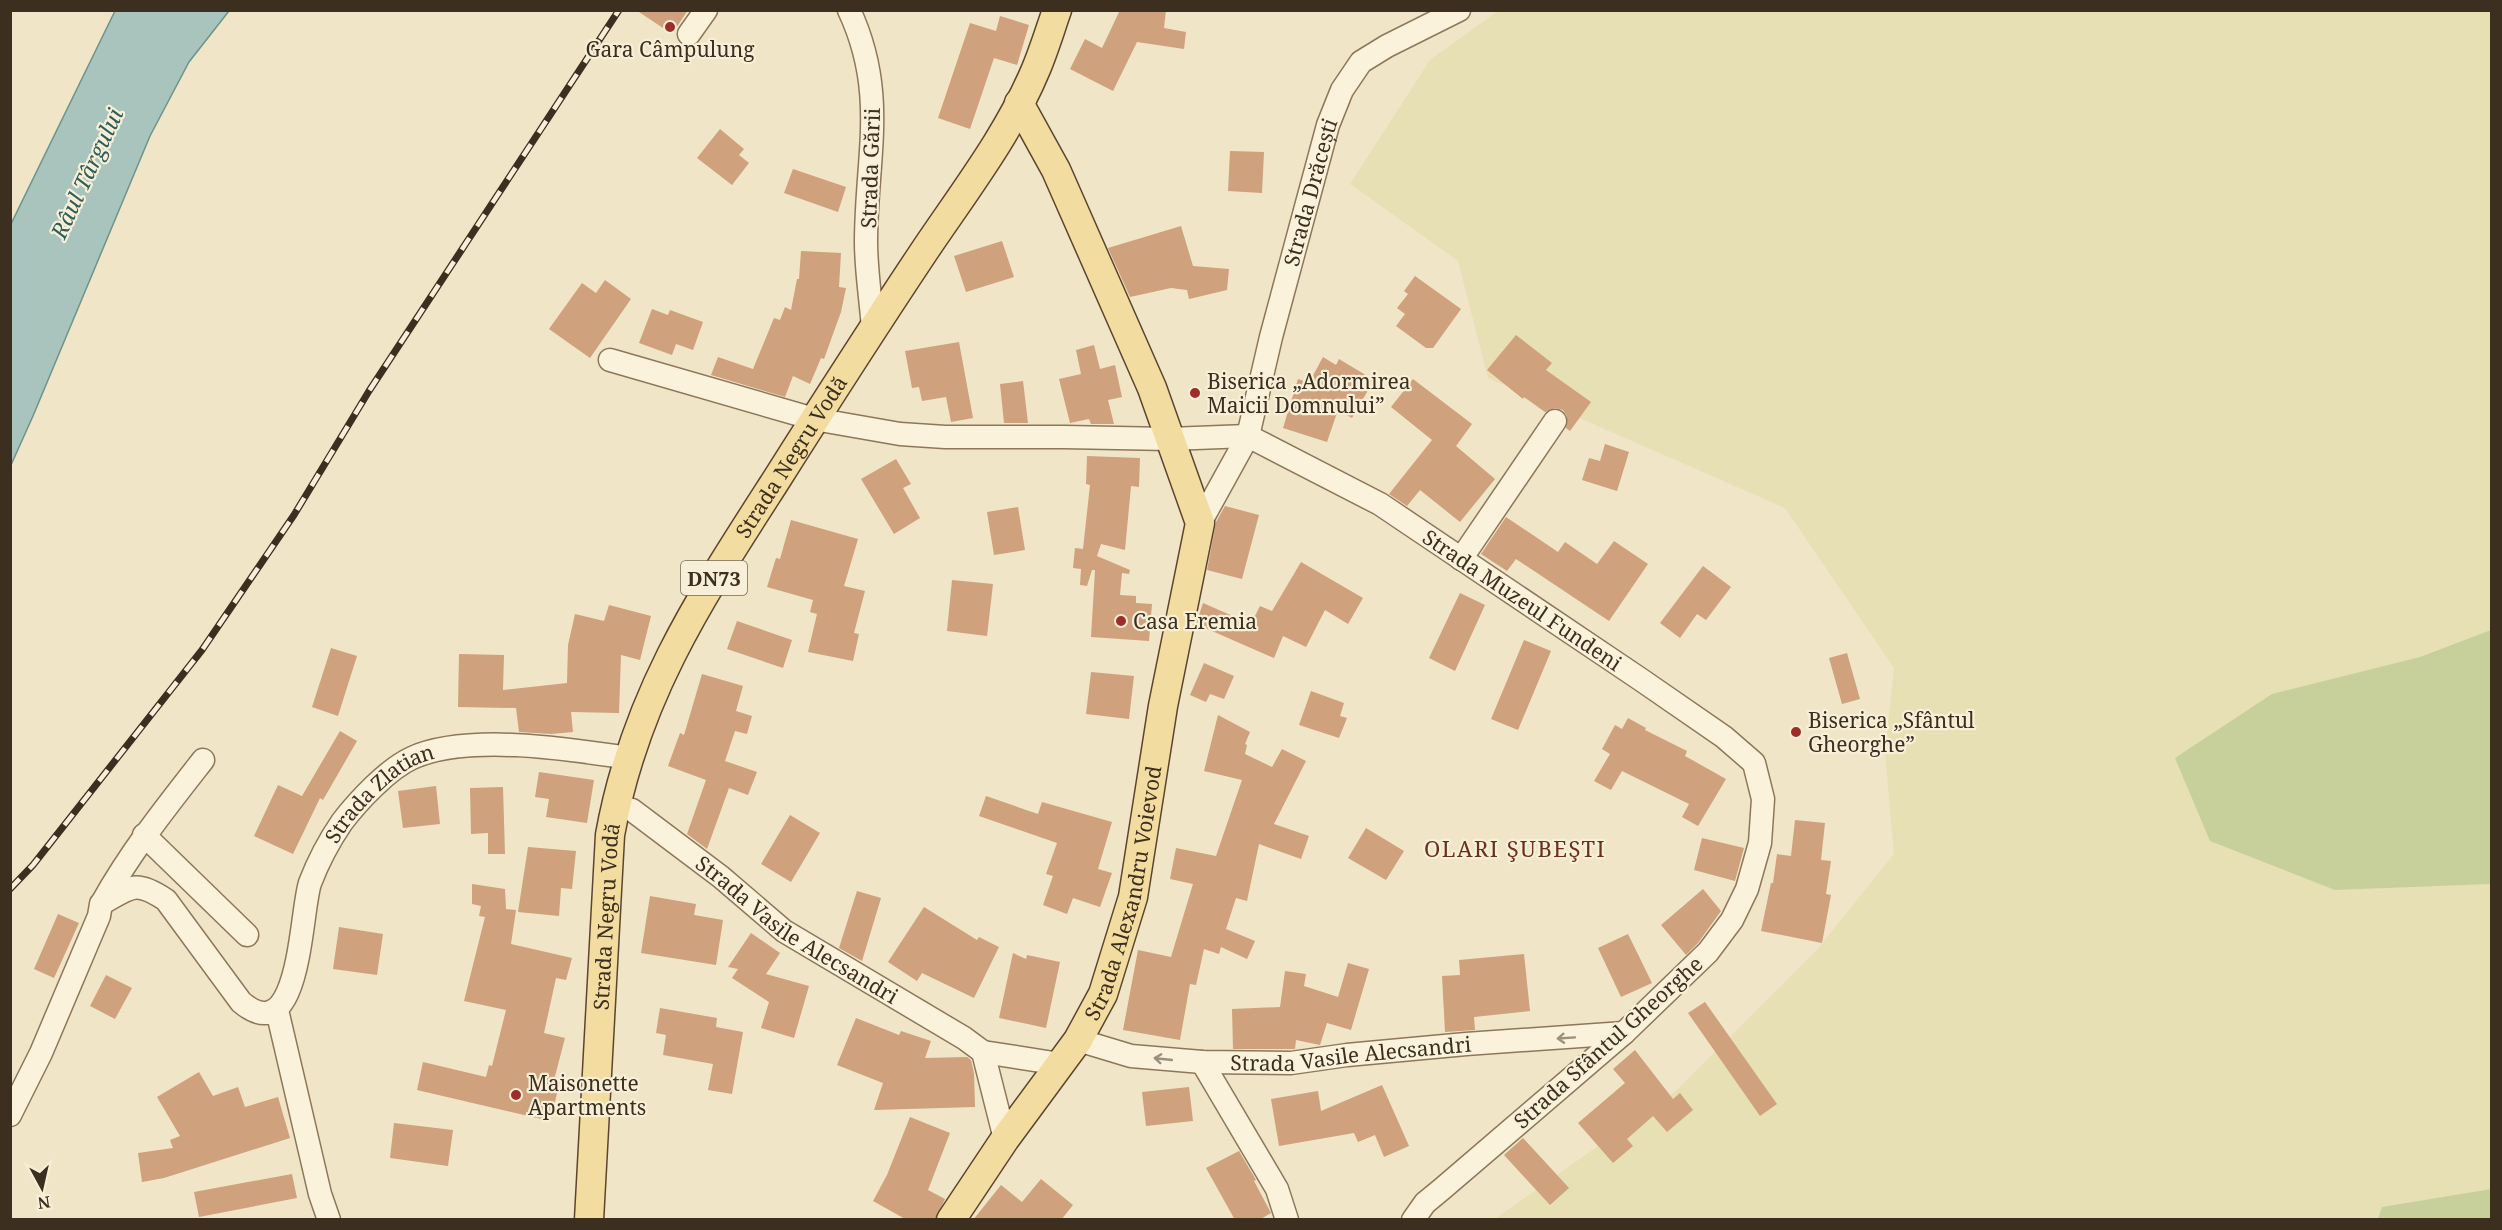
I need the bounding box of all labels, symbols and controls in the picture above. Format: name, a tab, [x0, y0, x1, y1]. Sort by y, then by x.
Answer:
marker: Gara Câmpulung	[663, 20, 677, 34]
place label: Gara Câmpulung	[585, 35, 755, 63]
water label: Râul Târgului	[42, 103, 129, 244]
street label: Strada Gării	[854, 107, 886, 229]
street label: Strada Drăcești	[1277, 113, 1344, 269]
place label: Biserica „Adormirea Maicii Domnului”	[1207, 367, 1411, 419]
street label: Strada Negru Vodă	[729, 370, 853, 543]
marker: Biserica „Adormirea Maicii Domnului”	[1188, 386, 1202, 400]
street label: Strada Muzeul Fundeni	[1417, 523, 1628, 677]
road number: DN73	[681, 561, 747, 595]
place label: Casa Eremia	[1133, 607, 1257, 635]
marker: Casa Eremia	[1114, 614, 1128, 628]
place label: Biserica „Sfântul Gheorghe”	[1808, 706, 1975, 758]
marker: Biserica „Sfântul Gheorghe”	[1789, 725, 1803, 739]
street label: Strada Zlatian	[318, 737, 437, 848]
street label: Strada Alexandru Voievod	[1077, 763, 1167, 1025]
street label: Strada Negru Vodă	[586, 820, 626, 1011]
district label: OLARI ŞUBEŞTI	[1424, 833, 1606, 863]
street label: Strada Vasile Alecsandri	[690, 849, 904, 1010]
street label: Strada Sfântul Gheorghe	[1508, 950, 1708, 1134]
street label: Strada Vasile Alecsandri	[1230, 1030, 1472, 1077]
one-way arrow	[1557, 1032, 1577, 1043]
one-way arrow	[1153, 1053, 1173, 1064]
place label: Maisonette Apartments	[528, 1069, 646, 1121]
marker: Maisonette Apartments	[509, 1088, 523, 1102]
north arrow	[12, 1158, 72, 1218]
text: N	[36, 1191, 52, 1215]

